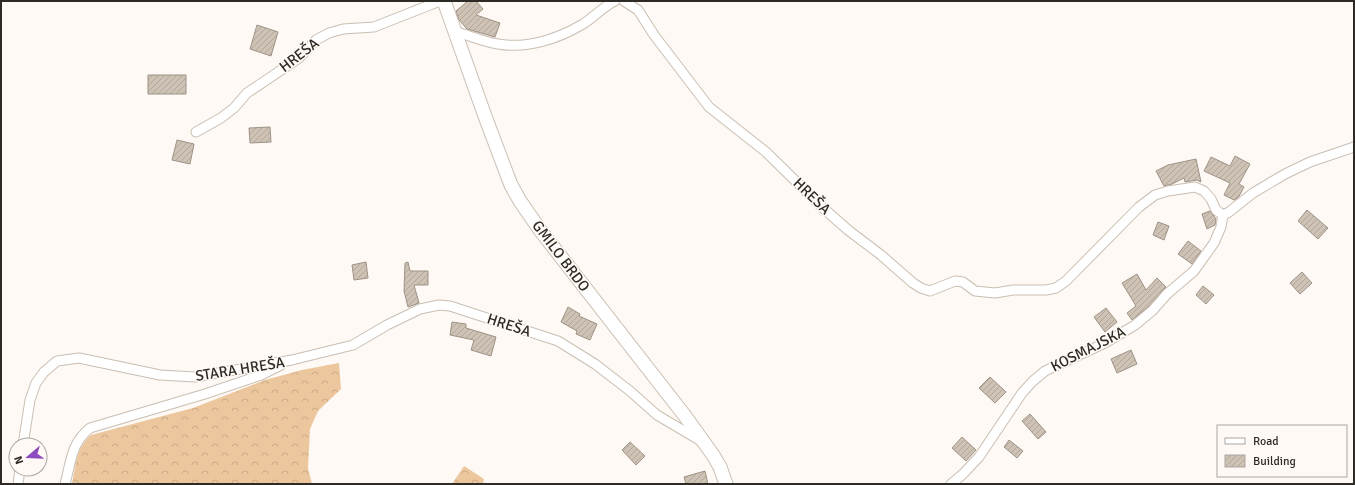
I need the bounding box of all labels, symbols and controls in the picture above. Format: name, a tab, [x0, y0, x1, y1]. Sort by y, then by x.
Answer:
street label: HREŠA	[275, 33, 322, 76]
street label: HREŠA	[790, 173, 835, 218]
street label: GMILO BRDO	[528, 217, 594, 295]
street label: HREŠA	[485, 309, 534, 341]
street label: KOSMAJSKA	[1048, 322, 1128, 376]
street label: STARA HREŠA	[194, 352, 286, 385]
legend	[1217, 425, 1347, 477]
text: Road	[1253, 434, 1279, 449]
north arrow	[8, 437, 48, 477]
text: N	[12, 454, 26, 466]
text: Building	[1253, 454, 1296, 469]

